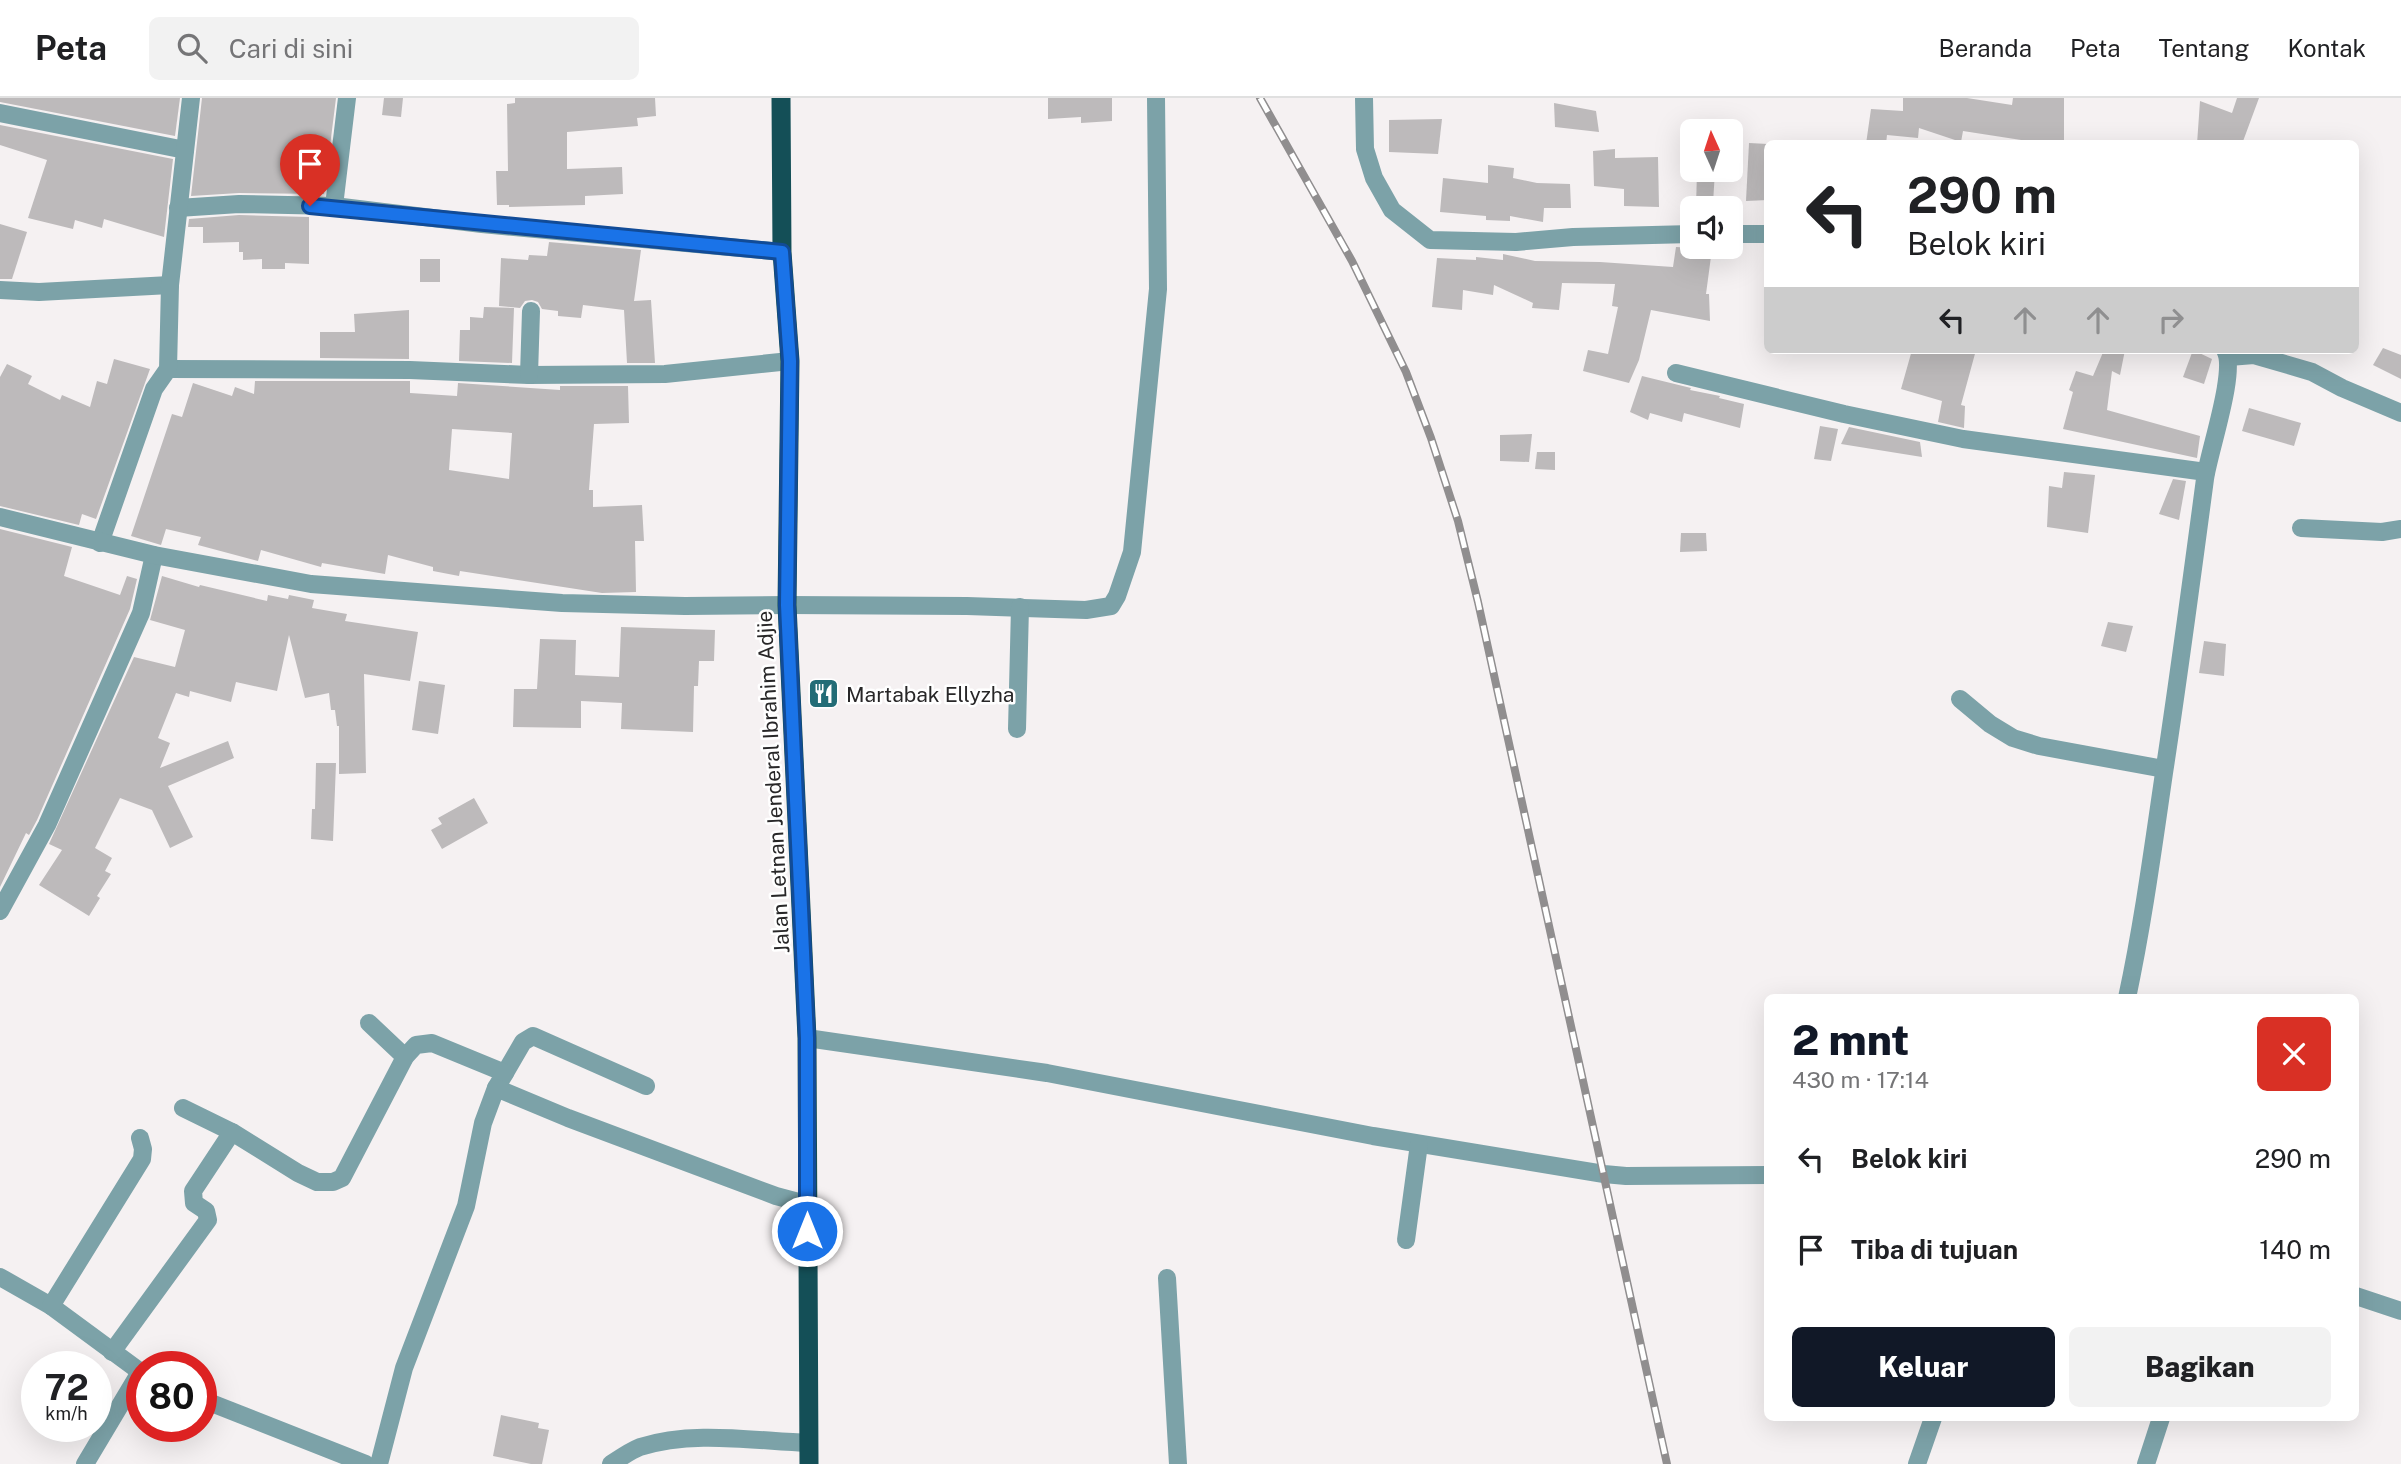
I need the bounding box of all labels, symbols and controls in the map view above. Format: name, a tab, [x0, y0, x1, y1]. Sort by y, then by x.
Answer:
search box	[149, 17, 639, 80]
text: Peta	[35, 29, 107, 67]
icon: search	[173, 29, 211, 67]
text: Cari di sini	[229, 33, 353, 64]
text: Beranda	[1938, 34, 2032, 62]
text: Peta	[2070, 34, 2121, 62]
text: Tentang	[2159, 34, 2249, 62]
text: Kontak	[2287, 34, 2366, 62]
north arrow	[1680, 119, 1743, 182]
map controls	[1680, 119, 1743, 259]
pin	[280, 134, 340, 206]
icon: arrive	[291, 145, 329, 183]
text: 290 m	[1907, 166, 2057, 224]
icon: left	[1792, 168, 1883, 259]
button: sound	[1680, 196, 1743, 259]
text: Belok kiri	[1907, 225, 2046, 262]
icon: left	[1933, 301, 1971, 339]
icon: ahead	[2006, 301, 2044, 339]
icon: ahead	[2079, 301, 2117, 339]
icon: right	[2152, 301, 2190, 339]
street label: Jalan Letnan Jenderal Ibrahim Adjie	[752, 610, 794, 954]
restaurant icon: Martabak Ellyzha	[806, 677, 840, 711]
place label: Martabak Ellyzha	[846, 682, 1014, 707]
text: 2 mnt	[1792, 1015, 1909, 1064]
button: close	[2257, 1017, 2331, 1091]
text: 430 m · 17:14	[1792, 1066, 1929, 1093]
icon: left	[1792, 1140, 1830, 1178]
text: Belok kiri	[1851, 1143, 1967, 1174]
text: 290 m	[2255, 1143, 2331, 1174]
position arrow	[770, 1194, 844, 1268]
icon: arrive	[1792, 1231, 1830, 1269]
text: Tiba di tujuan	[1851, 1234, 2018, 1265]
text: 140 m	[2259, 1234, 2331, 1265]
button: Keluar	[1792, 1327, 2055, 1407]
button: Bagikan	[2069, 1327, 2331, 1407]
speed limit sign: 80	[126, 1351, 217, 1442]
text: 72	[44, 1367, 89, 1408]
text: km/h	[45, 1403, 88, 1424]

